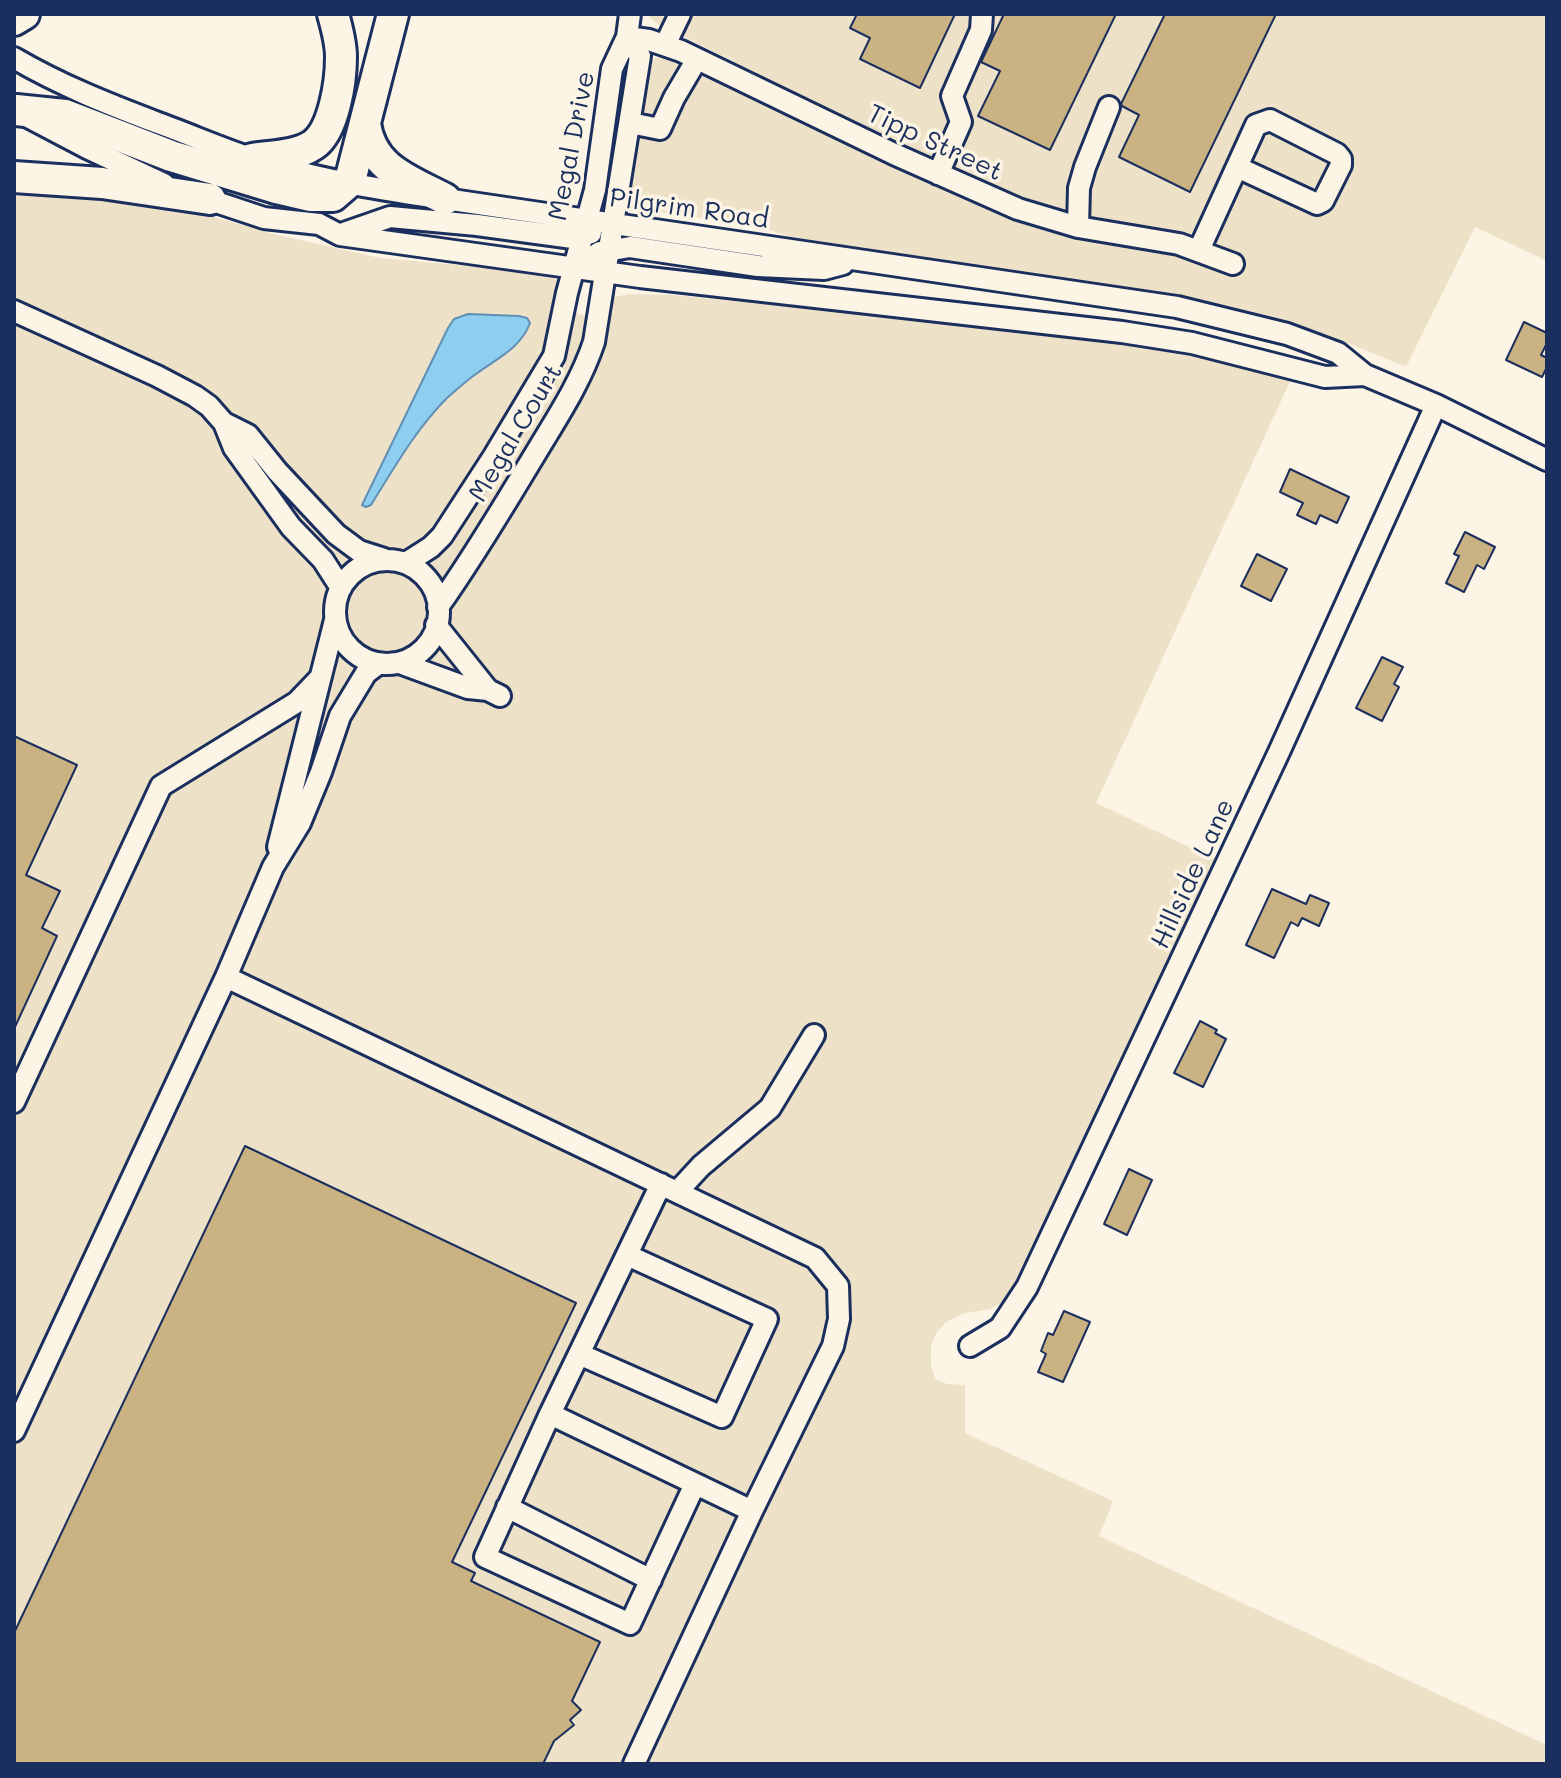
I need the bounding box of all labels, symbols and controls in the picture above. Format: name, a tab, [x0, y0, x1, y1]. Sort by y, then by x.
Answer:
street label: Megal Drive	[542, 69, 602, 223]
street label: Tipp Street	[862, 98, 1008, 188]
street label: Pilgrim Road	[607, 182, 771, 236]
street label: Megal Court	[463, 358, 569, 508]
street label: Hillside Lane	[1145, 794, 1241, 954]

